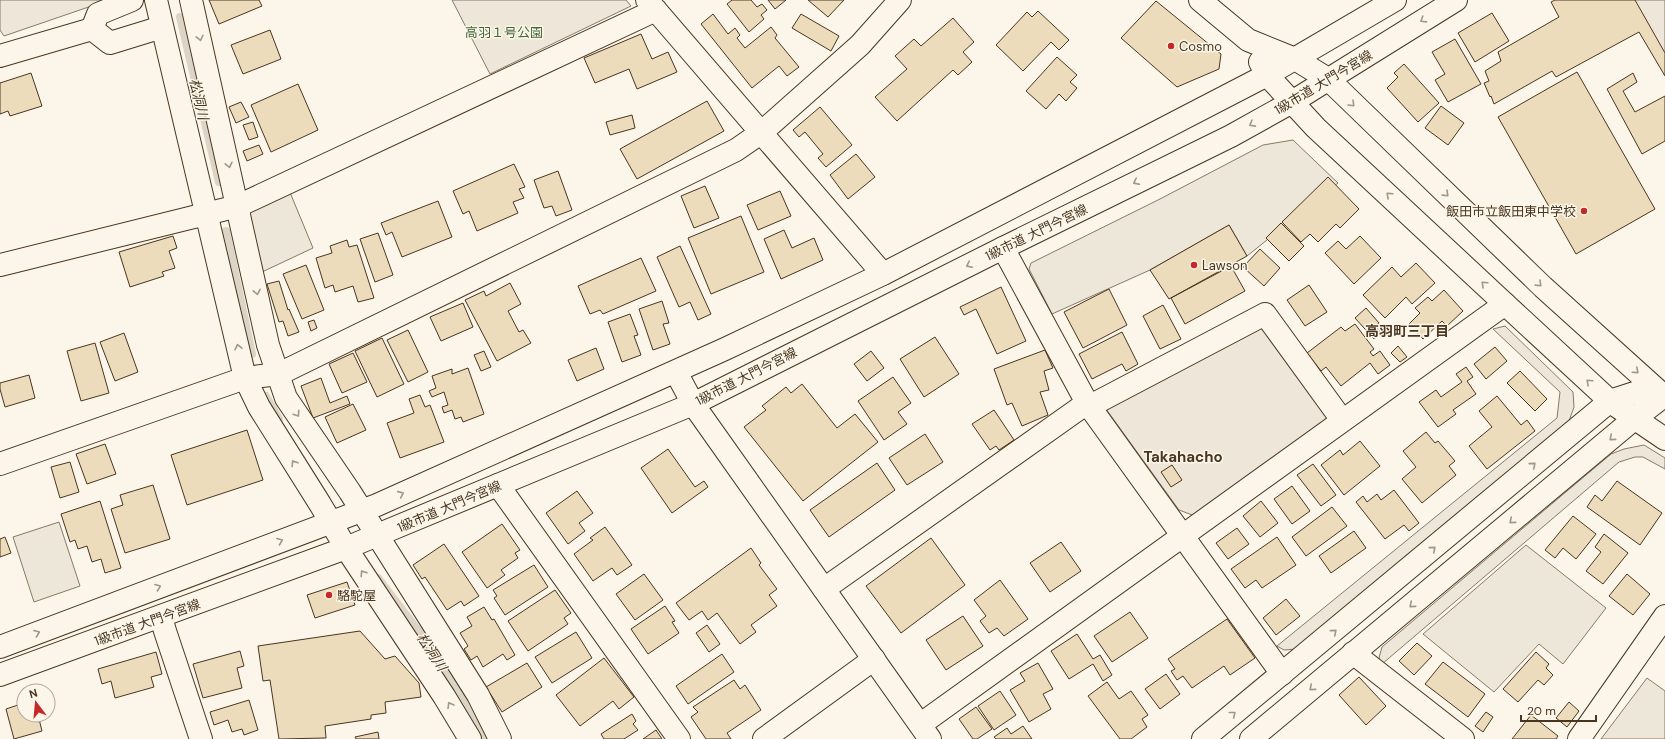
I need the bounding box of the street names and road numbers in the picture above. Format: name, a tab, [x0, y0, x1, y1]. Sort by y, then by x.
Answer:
street label: 1級市道 大門今宮線	[1271, 46, 1375, 118]
street label: 1級市道 大門今宮線	[982, 200, 1090, 265]
street label: 1級市道 大門今宮線	[693, 344, 800, 409]
street label: 1級市道 大門今宮線	[395, 477, 504, 536]
street label: 1級市道 大門今宮線	[92, 595, 202, 650]

